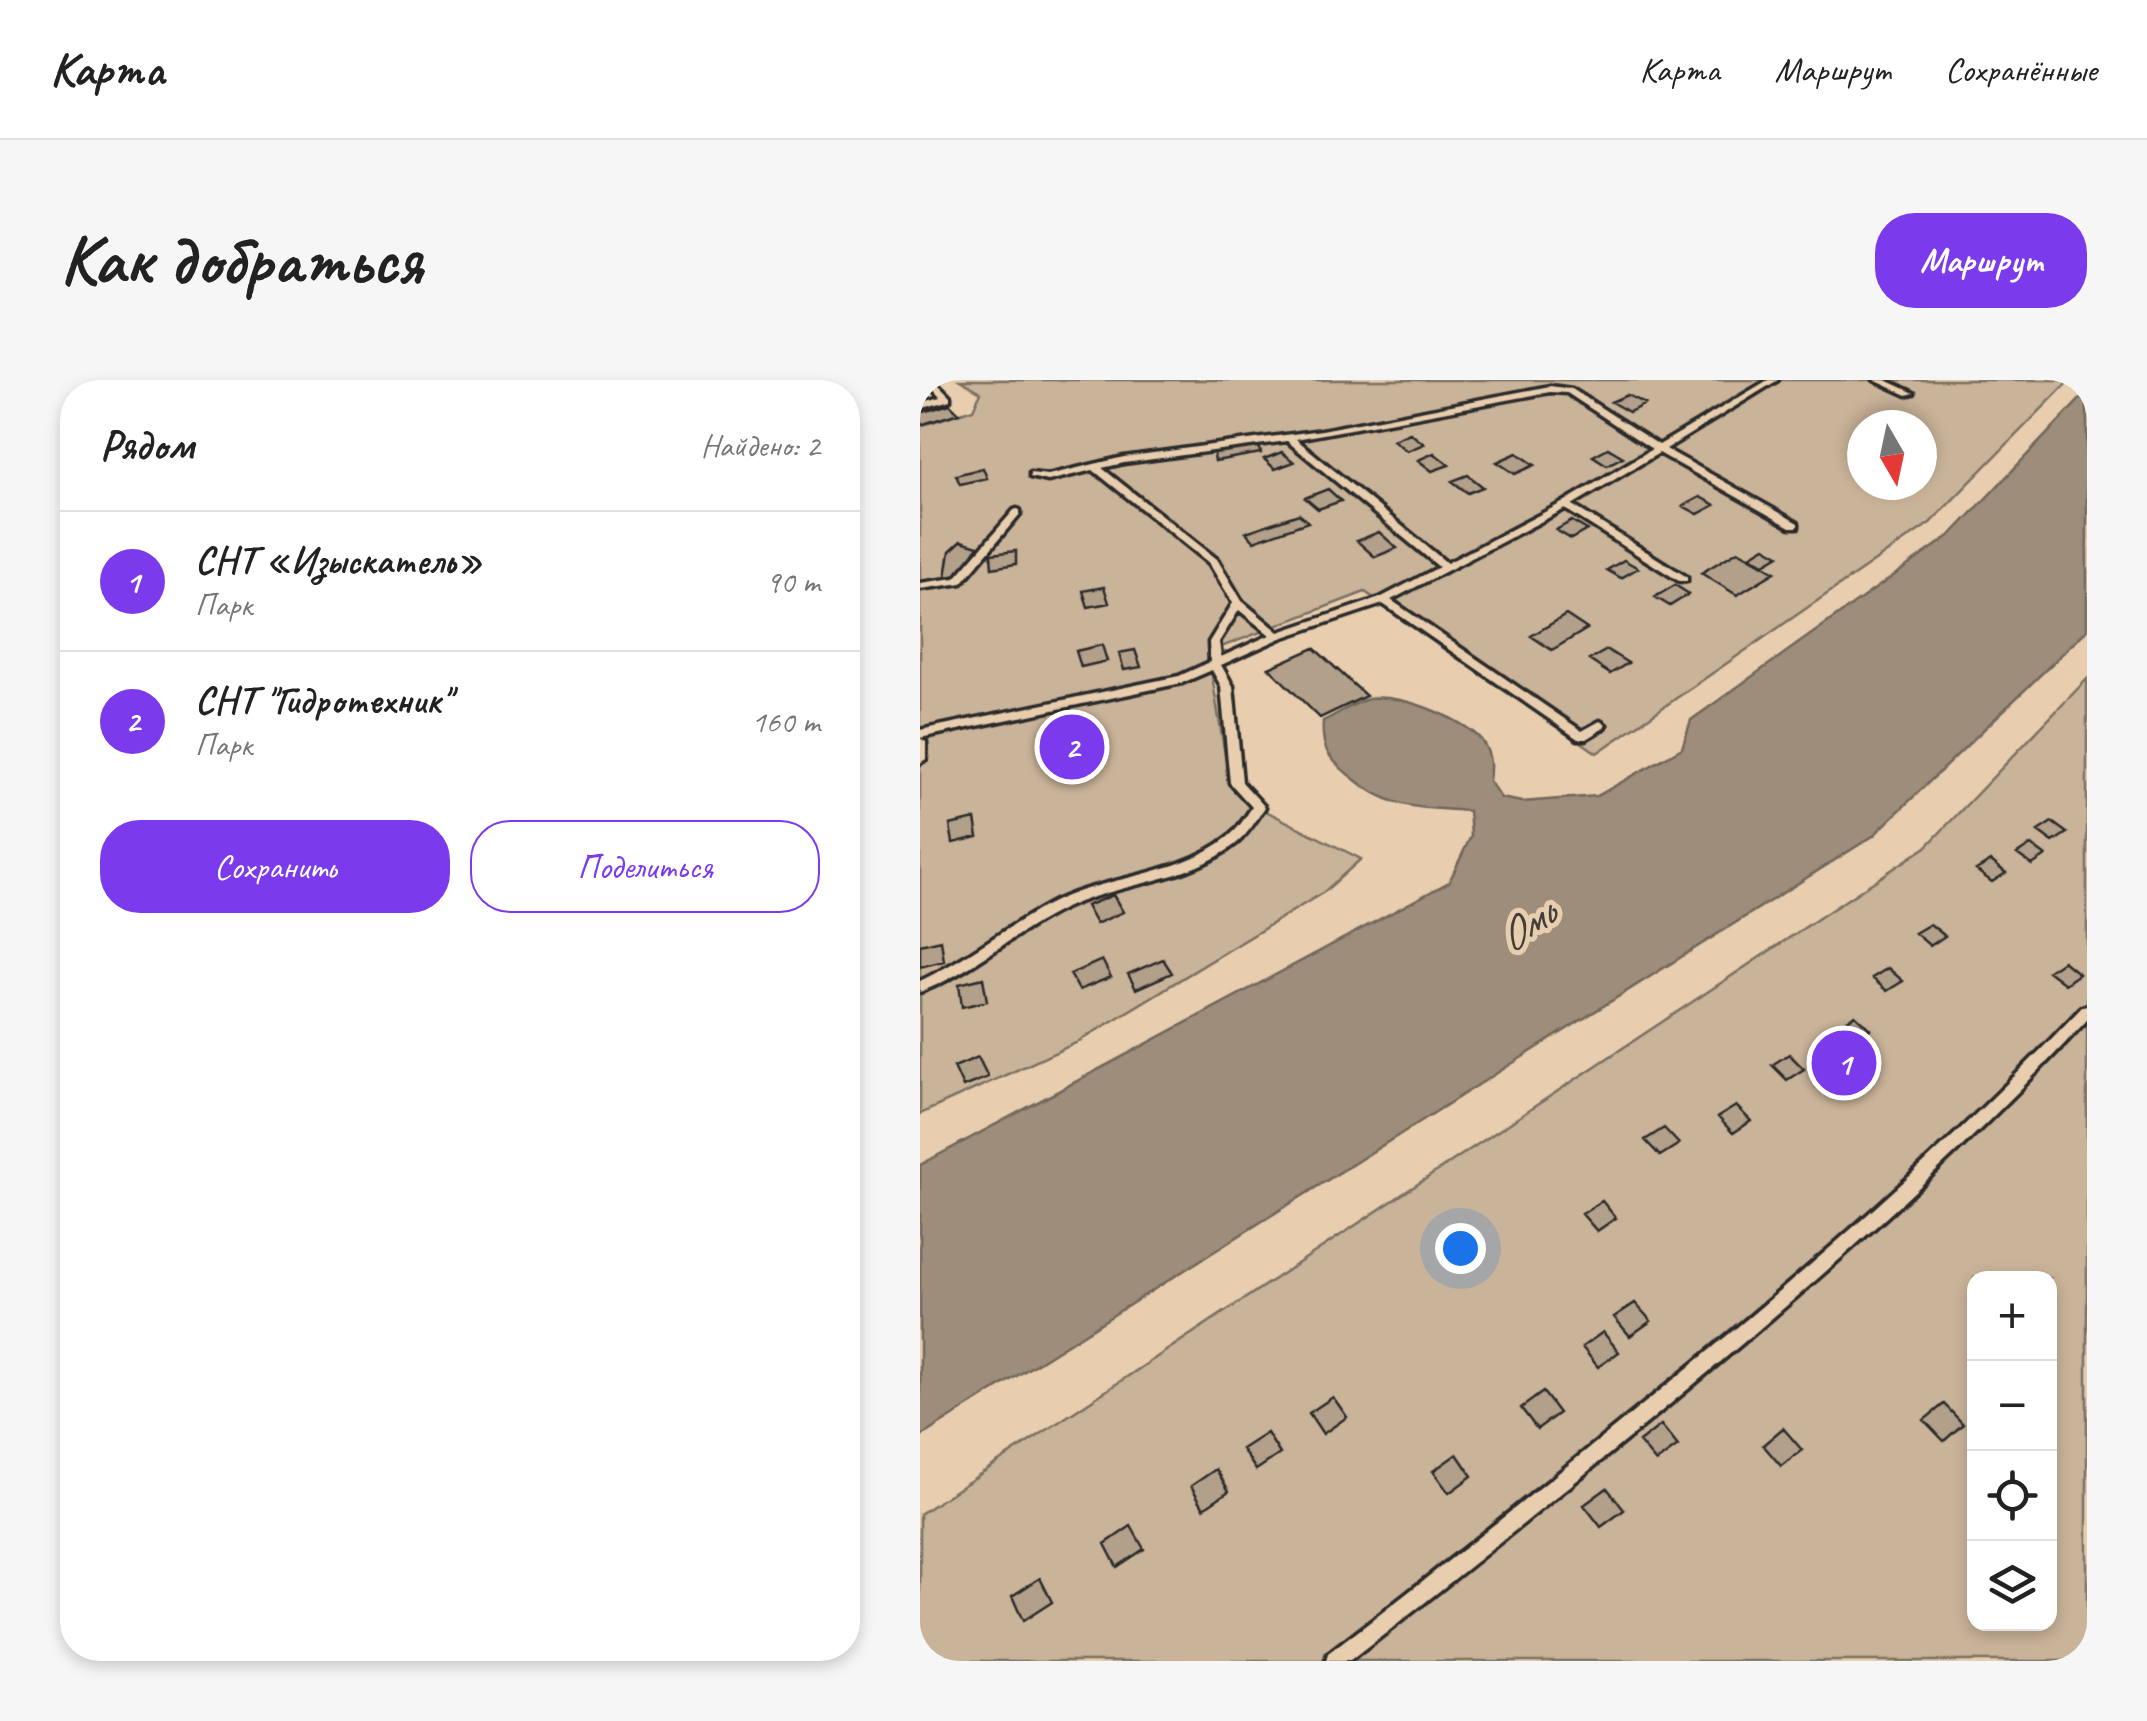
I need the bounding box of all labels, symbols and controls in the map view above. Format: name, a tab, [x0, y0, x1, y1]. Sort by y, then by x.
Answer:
text: Карта	[50, 39, 164, 99]
text: Карта	[1639, 47, 1720, 92]
text: Маршрут	[1775, 47, 1890, 92]
text: Сохранённые	[1945, 47, 2097, 92]
button: Маршрут	[1875, 213, 2087, 308]
text: Как добраться	[60, 216, 422, 304]
north arrow	[1847, 410, 1937, 500]
text: Рядом	[100, 419, 194, 472]
text: Найдено: 2	[701, 425, 820, 466]
text: СНТ «Изыскатель»	[195, 537, 482, 584]
text: 1	[125, 561, 140, 602]
text: 90 m	[766, 561, 820, 602]
text: Парк	[195, 584, 252, 625]
text: СНТ "Гидротехник"	[195, 677, 451, 724]
text: 2	[125, 701, 140, 742]
text: 160 m	[751, 701, 820, 742]
pin: 2	[1040, 710, 1104, 784]
text: Парк	[195, 724, 252, 765]
button: Сохранить	[100, 820, 450, 913]
button: Поделиться	[470, 820, 820, 913]
water label: Омь	[1486, 882, 1571, 965]
pin: 1	[1812, 1026, 1876, 1100]
your location	[1435, 1223, 1486, 1274]
map controls	[1967, 1271, 2057, 1631]
button: +	[1967, 1271, 2057, 1361]
button: −	[1967, 1361, 2057, 1451]
button: locate	[1967, 1451, 2057, 1541]
button: layers	[1967, 1541, 2057, 1631]

